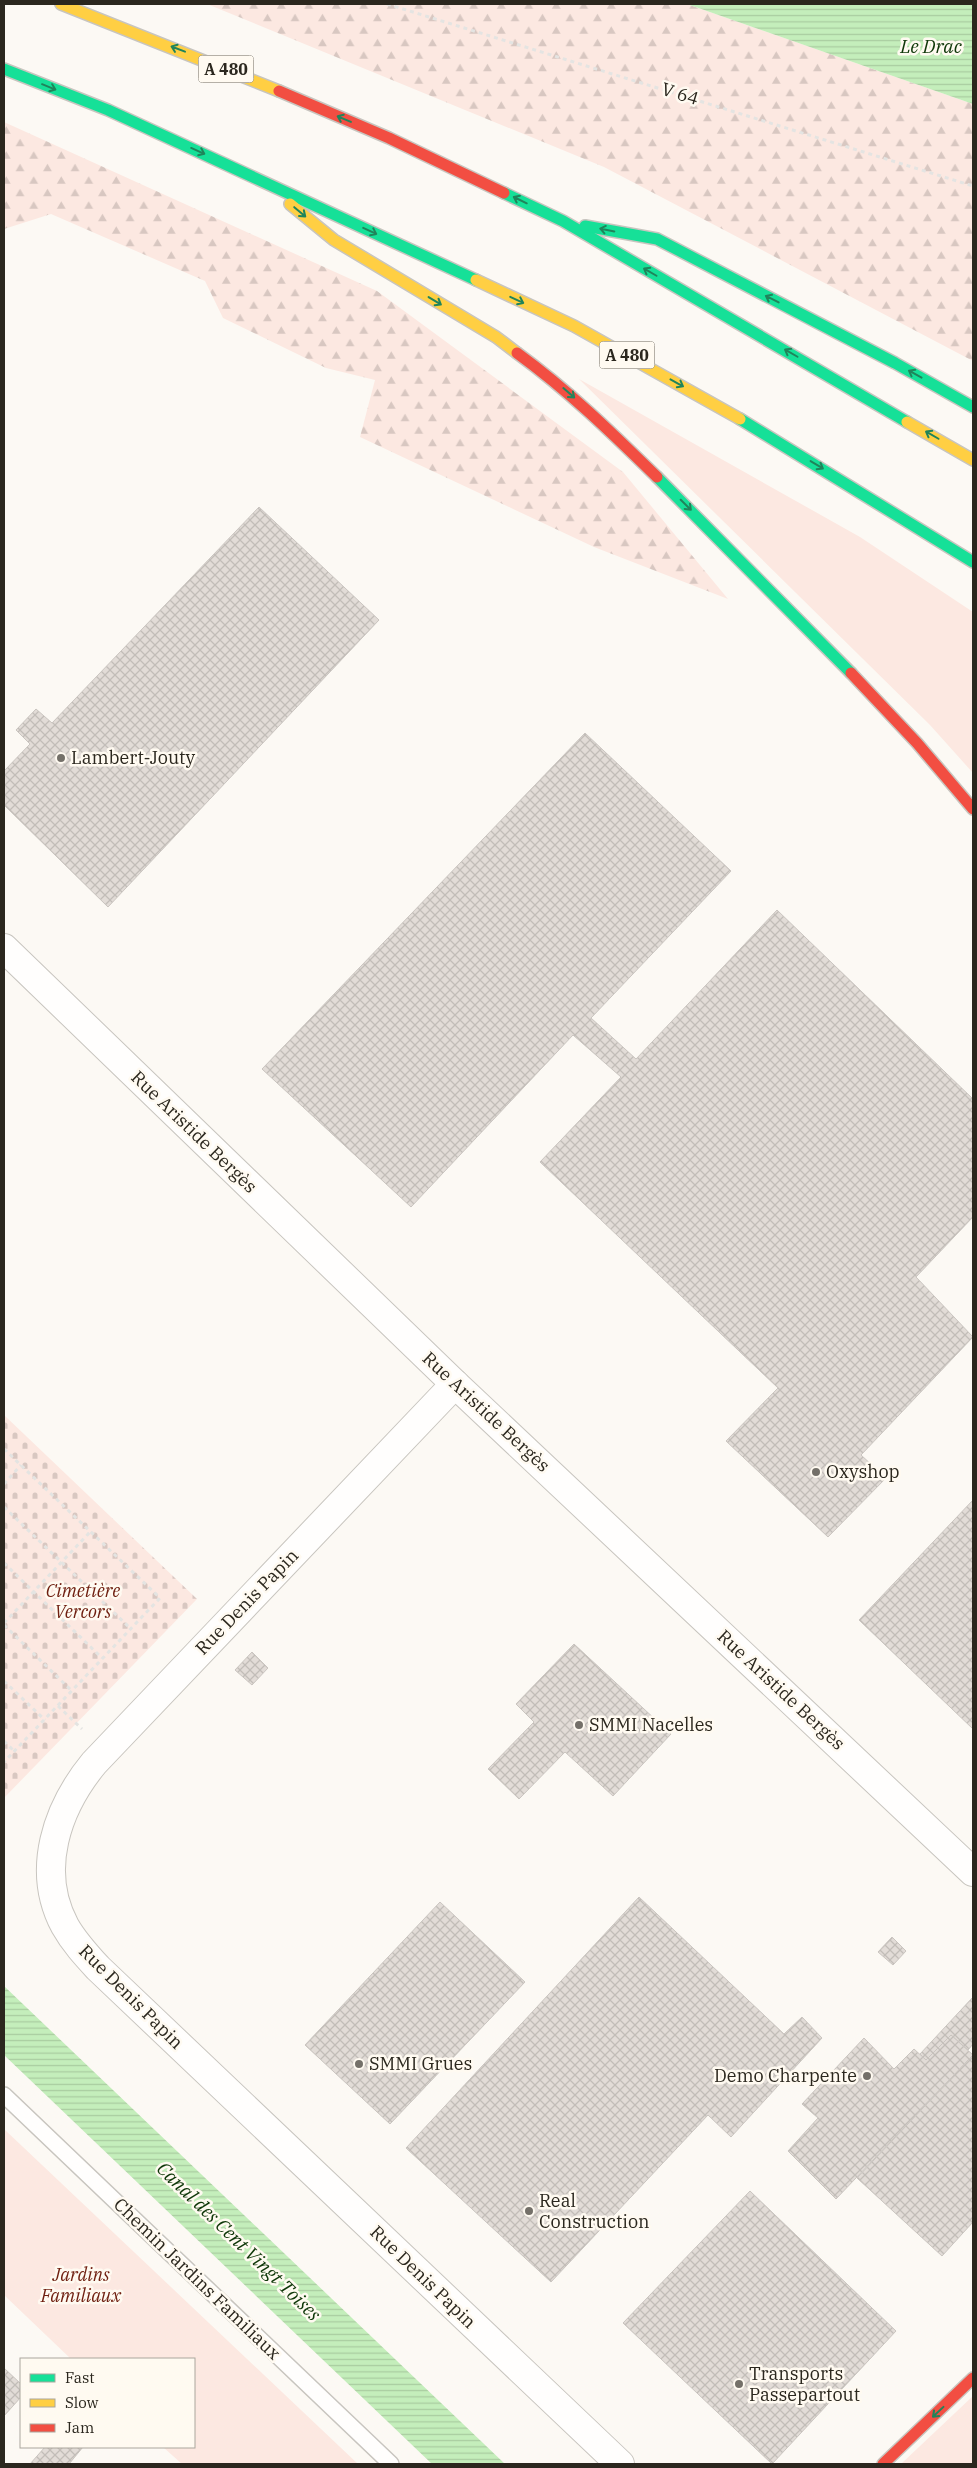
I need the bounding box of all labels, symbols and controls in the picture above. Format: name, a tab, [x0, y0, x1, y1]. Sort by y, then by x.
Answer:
water label: Le Drac	[899, 34, 962, 58]
one-way arrow	[171, 44, 186, 53]
road number: A 480	[198, 56, 254, 82]
street label: V 64	[659, 77, 702, 110]
one-way arrow	[41, 83, 56, 92]
one-way arrow	[337, 114, 352, 124]
one-way arrow	[190, 147, 205, 157]
one-way arrow	[512, 195, 527, 205]
one-way arrow	[293, 206, 306, 217]
one-way arrow	[599, 224, 615, 234]
one-way arrow	[362, 226, 377, 236]
one-way arrow	[644, 266, 658, 276]
one-way arrow	[764, 294, 779, 304]
one-way arrow	[509, 295, 524, 305]
one-way arrow	[428, 296, 442, 306]
road number: A 480	[600, 342, 654, 368]
one-way arrow	[784, 348, 798, 358]
one-way arrow	[909, 369, 923, 379]
one-way arrow	[669, 378, 683, 388]
one-way arrow	[562, 387, 575, 399]
one-way arrow	[925, 429, 939, 439]
one-way arrow	[809, 461, 823, 471]
one-way arrow	[680, 499, 692, 511]
place label: Lambert-Jouty	[71, 746, 195, 769]
marker: Lambert-Jouty	[55, 752, 67, 764]
street label: Rue Aristide Bergès	[127, 1066, 262, 1198]
street label: Rue Aristide Bergès	[418, 1347, 555, 1477]
place label: Oxyshop	[826, 1460, 900, 1483]
marker: Oxyshop	[810, 1466, 822, 1478]
street label: Rue Denis Papin	[190, 1544, 303, 1659]
park label: Cimetière Vercors	[46, 1579, 120, 1623]
street label: Rue Aristide Bergès	[713, 1625, 850, 1755]
place label: SMMI Nacelles	[589, 1713, 713, 1736]
marker: SMMI Nacelles	[573, 1719, 585, 1731]
street label: Rue Denis Papin	[74, 1940, 188, 2054]
place label: SMMI Grues	[369, 2052, 472, 2075]
marker: SMMI Grues	[353, 2058, 365, 2070]
place label: Demo Charpente	[714, 2064, 857, 2087]
marker: Demo Charpente	[861, 2070, 873, 2082]
water label: Canal des Cent Vingt Toises	[152, 2156, 326, 2326]
place label: Real Construction	[539, 2189, 650, 2233]
street label: Chemin Jardins Familiaux	[109, 2193, 286, 2364]
marker: Real Construction	[523, 2205, 535, 2217]
street label: Rue Denis Papin	[366, 2220, 481, 2333]
park label: Jardins Familiaux	[40, 2263, 122, 2307]
legend	[20, 2358, 195, 2448]
place label: Transports Passepartout	[749, 2362, 860, 2406]
text: Fast	[65, 2368, 95, 2387]
marker: Transports Passepartout	[733, 2378, 745, 2390]
text: Slow	[65, 2393, 99, 2412]
one-way arrow	[932, 2406, 944, 2418]
text: Jam	[65, 2418, 94, 2437]

